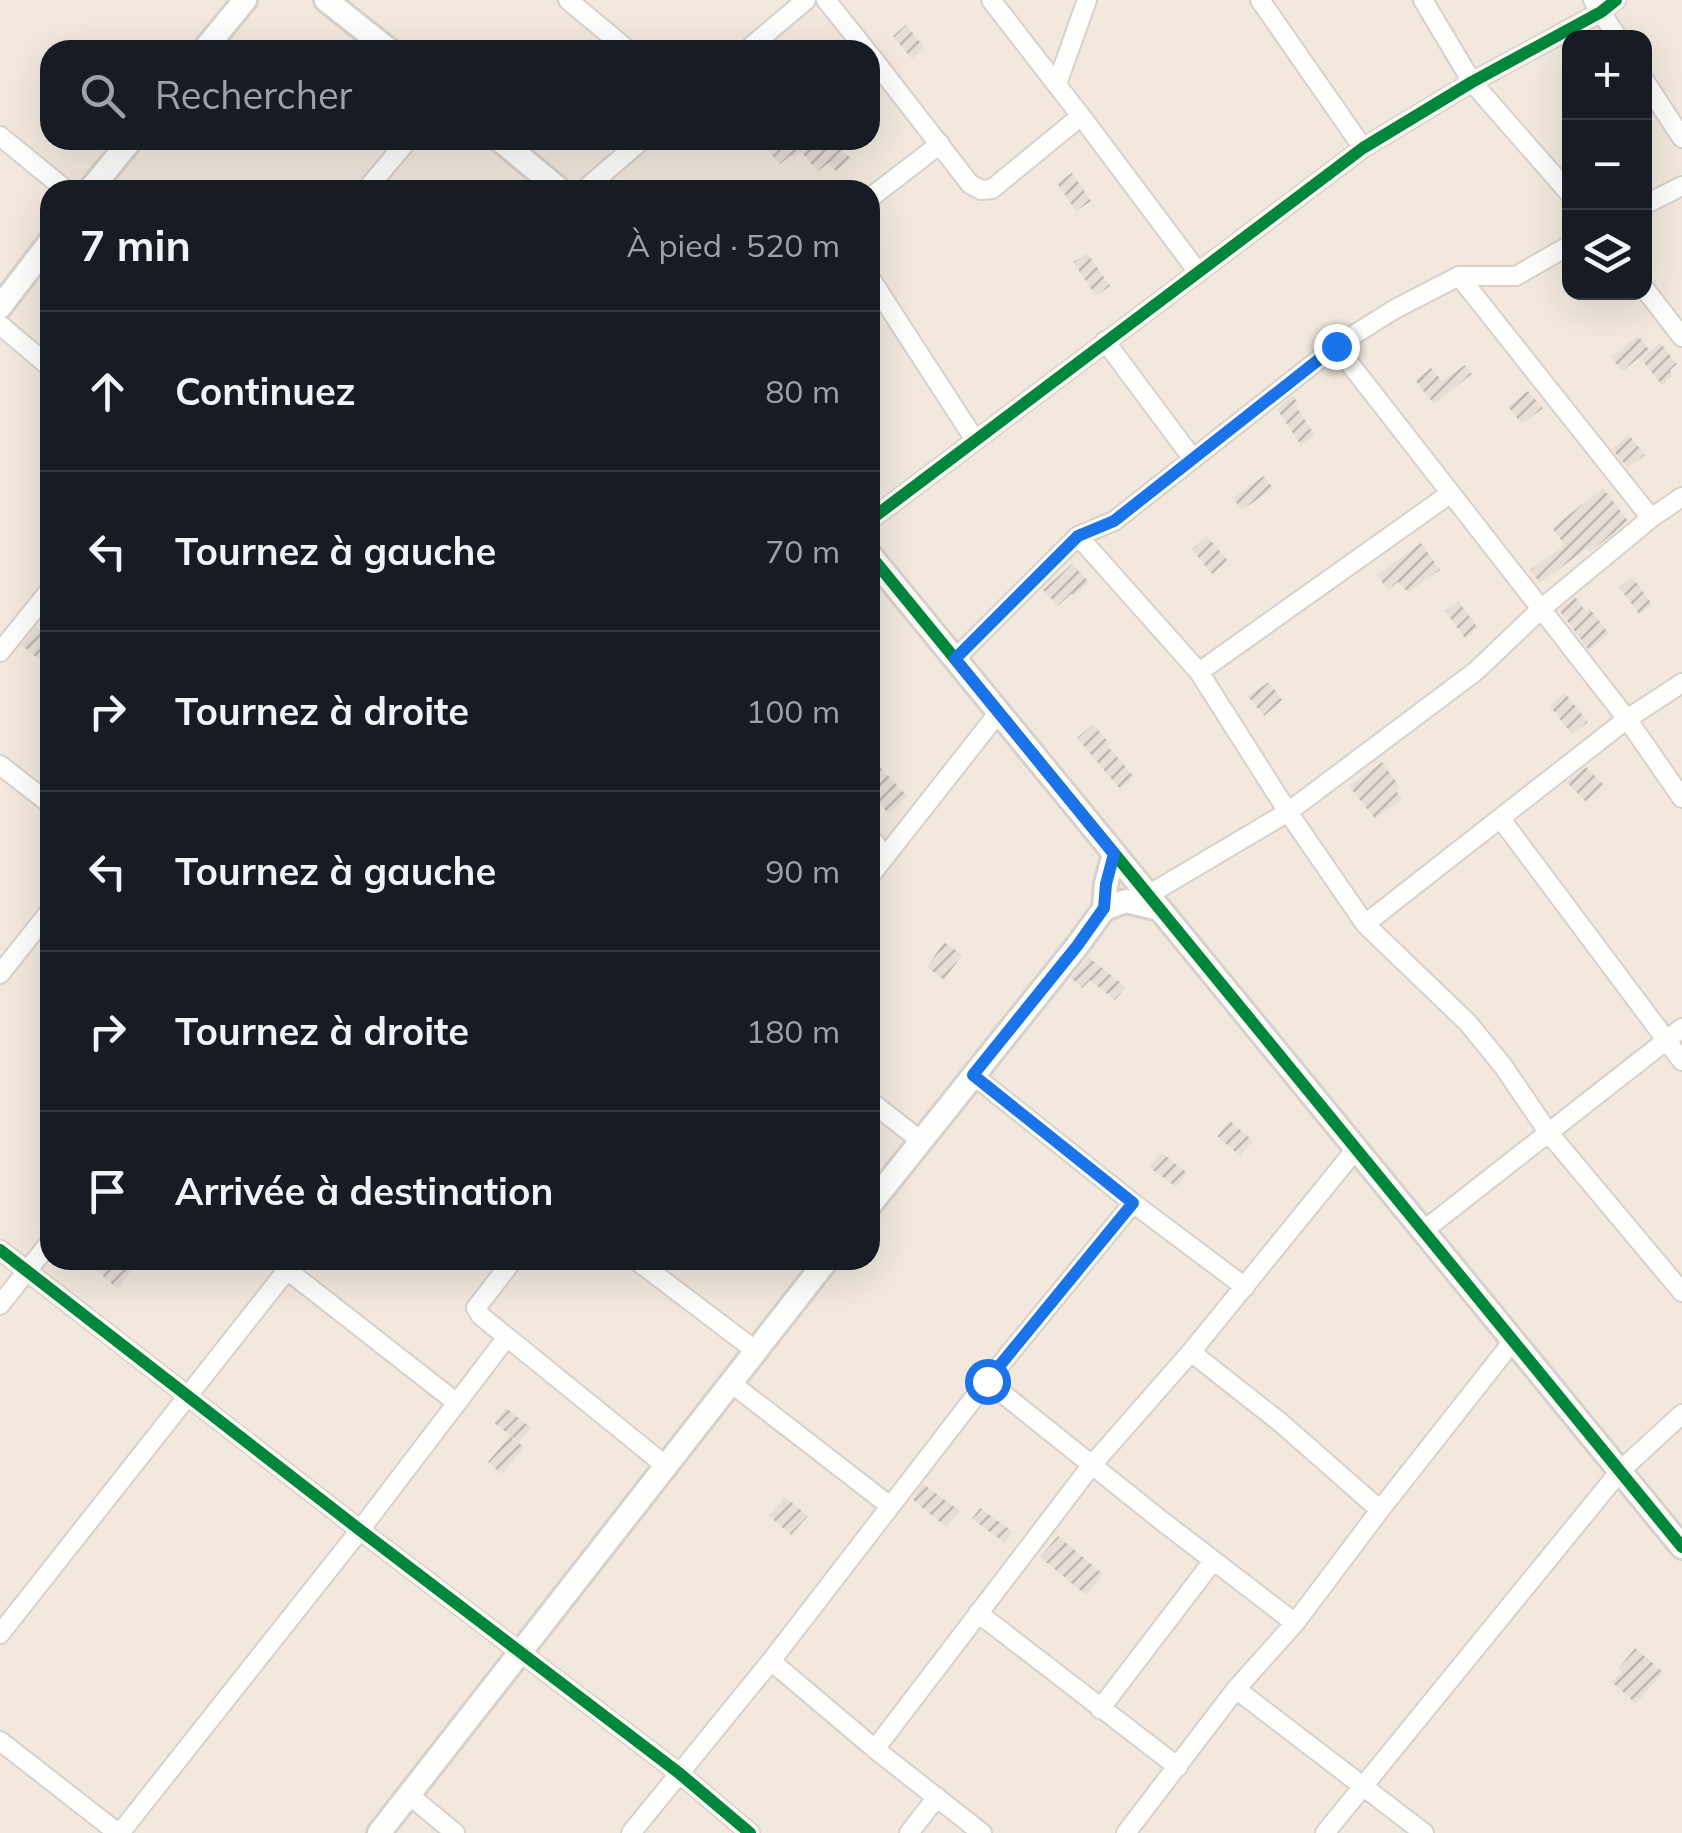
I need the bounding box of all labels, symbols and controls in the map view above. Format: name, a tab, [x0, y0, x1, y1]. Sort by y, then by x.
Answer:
map controls	[1562, 30, 1652, 300]
button: +	[1562, 30, 1652, 120]
search box	[40, 40, 880, 150]
icon: search	[75, 68, 130, 123]
text: Rechercher	[155, 71, 352, 119]
button: −	[1562, 120, 1652, 210]
button: layers	[1562, 210, 1652, 300]
text: 7 min	[80, 219, 191, 272]
text: À pied · 520 m	[627, 225, 840, 265]
route end	[1314, 324, 1360, 370]
icon: ahead	[80, 364, 135, 419]
text: Continuez	[175, 367, 356, 415]
text: 80 m	[765, 371, 840, 411]
icon: left	[80, 524, 135, 579]
text: Tournez à gauche	[175, 527, 496, 575]
text: 70 m	[765, 531, 840, 571]
icon: right	[80, 684, 135, 739]
text: Tournez à droite	[175, 687, 469, 735]
text: 100 m	[746, 691, 840, 731]
icon: left	[80, 844, 135, 899]
text: Tournez à gauche	[175, 847, 496, 895]
text: 90 m	[765, 851, 840, 891]
icon: right	[80, 1004, 135, 1059]
text: Tournez à droite	[175, 1007, 469, 1055]
text: 180 m	[746, 1011, 840, 1051]
icon: arrive	[80, 1164, 135, 1219]
text: Arrivée à destination	[175, 1167, 553, 1215]
route start	[965, 1359, 1011, 1405]

